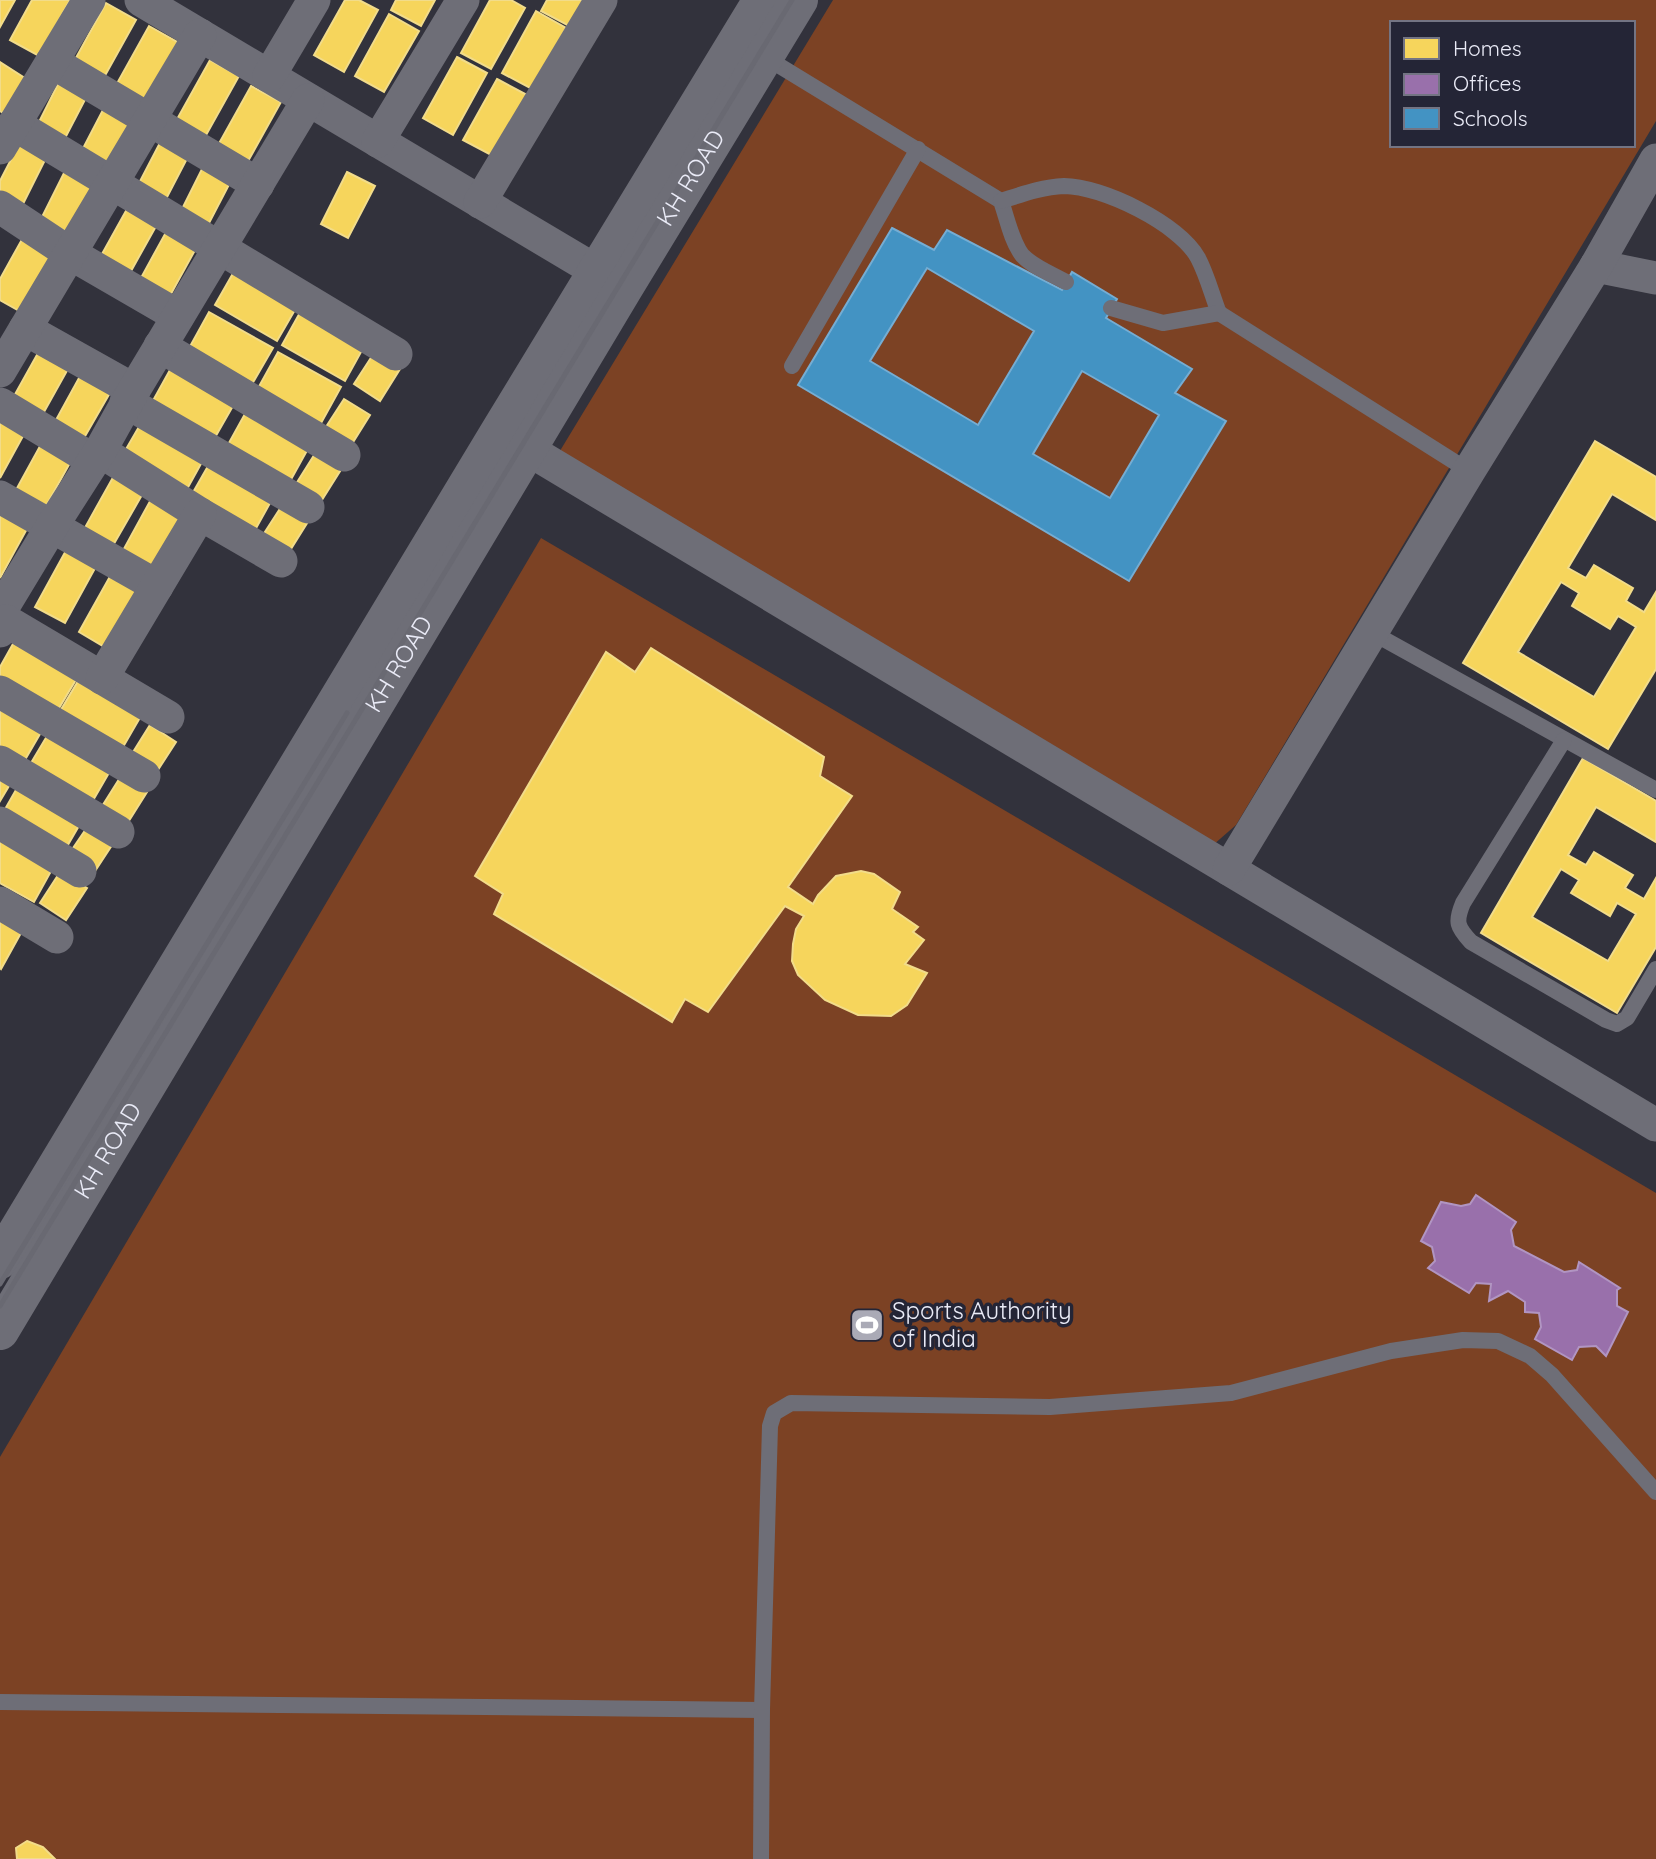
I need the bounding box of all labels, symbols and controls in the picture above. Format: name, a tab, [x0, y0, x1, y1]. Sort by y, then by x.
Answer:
legend	[1390, 21, 1635, 147]
text: Homes	[1453, 35, 1522, 61]
text: Offices	[1453, 70, 1521, 96]
text: Schools	[1453, 105, 1528, 131]
street label: KH ROAD	[649, 124, 731, 231]
street label: KH ROAD	[358, 610, 438, 717]
street label: KH ROAD	[67, 1097, 147, 1204]
place label: Sports Authority of India	[892, 1295, 1072, 1353]
sports icon: Sports Authority of India	[848, 1306, 886, 1344]

